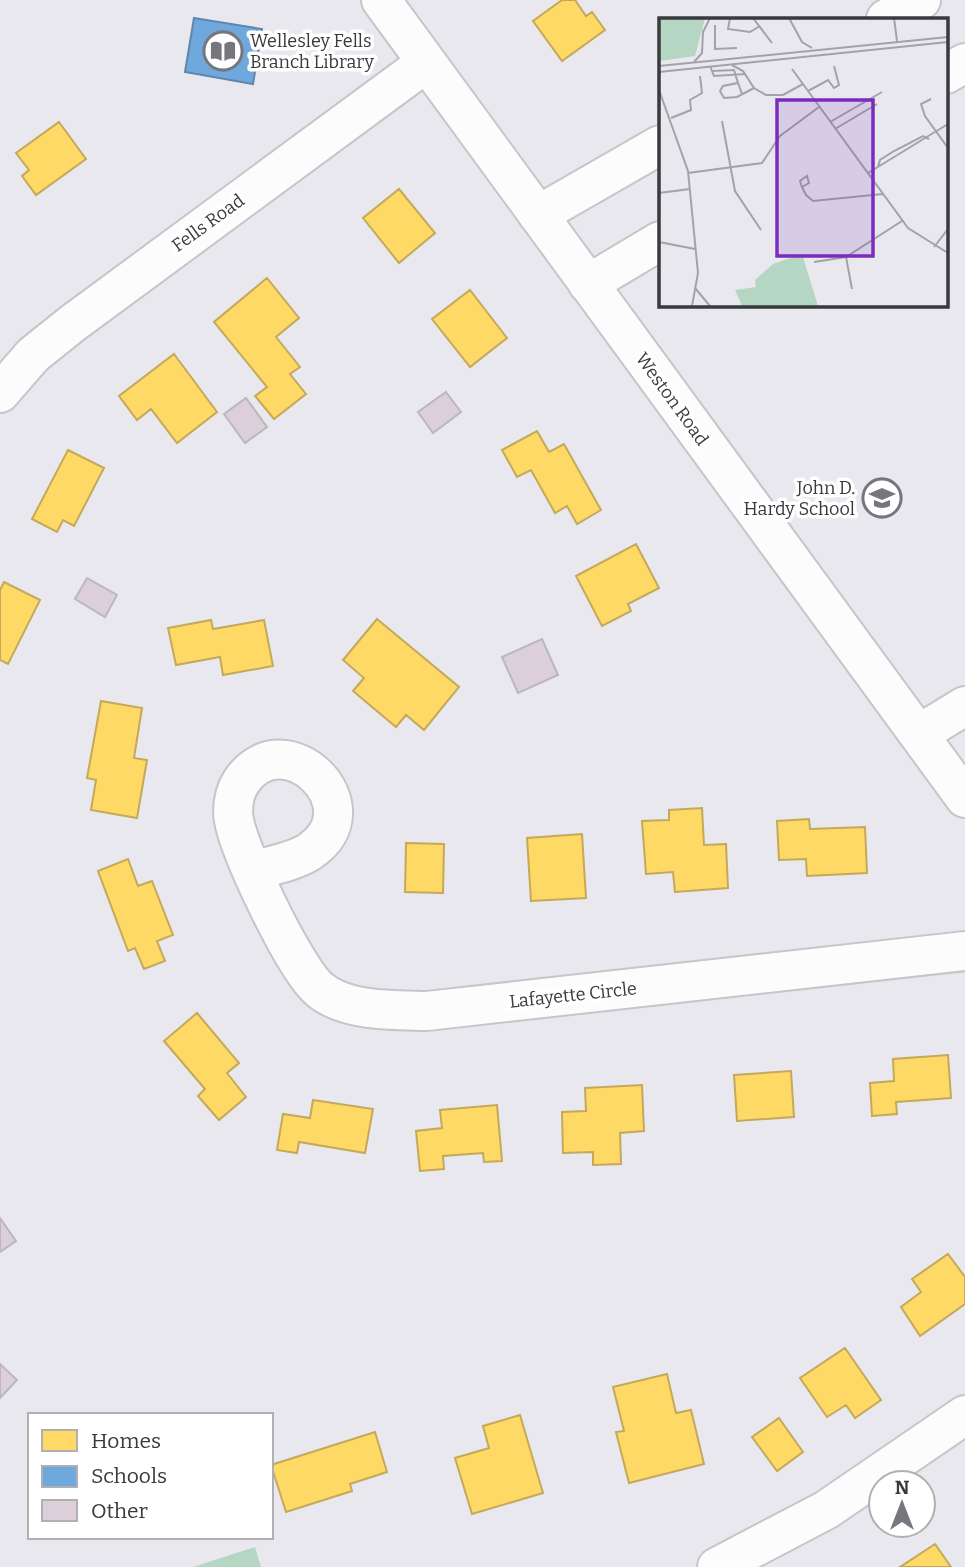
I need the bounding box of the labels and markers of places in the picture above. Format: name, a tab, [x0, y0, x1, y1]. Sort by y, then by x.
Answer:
library icon: Wellesley Fells Branch Library	[202, 30, 244, 72]
place label: Wellesley Fells Branch Library	[250, 30, 374, 73]
place label: John D. Hardy School	[744, 477, 855, 520]
school or university icon: John D. Hardy School	[861, 477, 903, 519]

